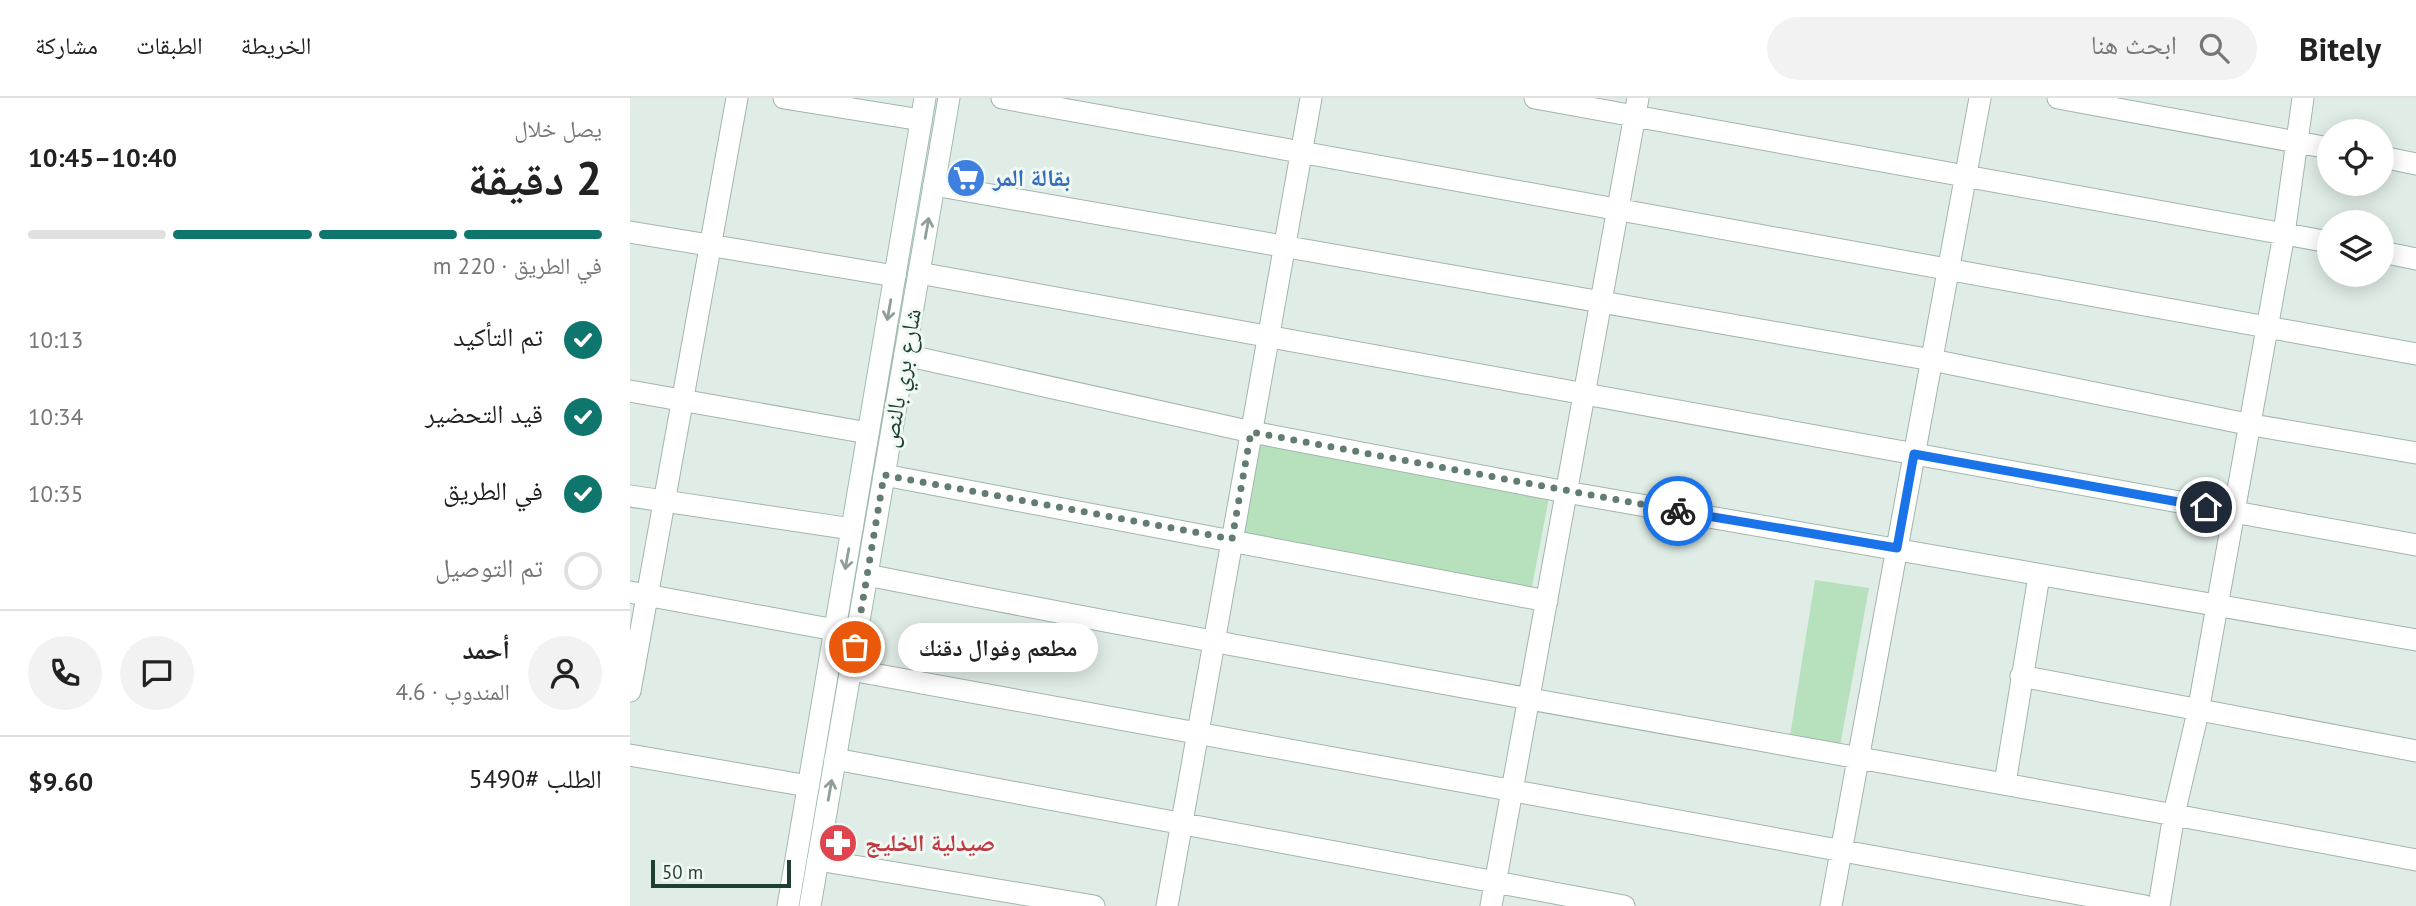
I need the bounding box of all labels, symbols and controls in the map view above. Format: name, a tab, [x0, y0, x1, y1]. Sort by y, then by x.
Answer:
search box	[1767, 17, 2257, 80]
text: Bitely	[2299, 27, 2381, 70]
text: ابحث هنا	[2091, 28, 2177, 61]
icon: search	[2195, 29, 2233, 67]
text: مشاركة	[35, 30, 98, 61]
text: الطبقات	[136, 30, 203, 61]
text: الخريطة	[241, 30, 311, 61]
text: يصل خلال	[514, 114, 602, 143]
map controls	[2317, 119, 2394, 287]
button: locate	[2317, 119, 2394, 196]
text: 10:40–10:45	[28, 141, 177, 174]
text: 2 دقيقة	[468, 148, 602, 208]
supermarket icon: بقالة المر	[945, 157, 987, 199]
place label: بقالة المر	[992, 162, 1070, 193]
button: layers	[2317, 210, 2394, 287]
one-way arrow	[921, 217, 934, 240]
text: في الطريق · 220 m	[433, 251, 602, 280]
one-way arrow	[882, 298, 895, 321]
street label: شارع بري بالنص	[873, 306, 932, 451]
text: تم التأكيد	[453, 320, 543, 353]
icon: check	[564, 321, 602, 359]
text: 10:13	[28, 325, 83, 354]
text: قيد التحضير	[425, 397, 543, 430]
icon: check	[564, 398, 602, 436]
text: 10:34	[28, 402, 83, 431]
text: في الطريق	[443, 474, 543, 507]
icon: check	[564, 475, 602, 513]
courier	[1643, 476, 1713, 546]
pin	[2176, 477, 2236, 537]
text: 10:35	[28, 479, 83, 508]
icon: home	[2187, 488, 2225, 526]
icon: bike	[1659, 492, 1697, 530]
one-way arrow	[840, 547, 853, 570]
text: تم التوصيل	[435, 551, 543, 584]
pin	[825, 617, 885, 677]
callout: مطعم وفوال دقنك	[897, 622, 1096, 672]
icon: bag	[836, 628, 874, 666]
text: أحمد	[462, 633, 510, 666]
text: مطعم وفوال دقنك	[919, 633, 1077, 662]
button: phone	[28, 636, 102, 710]
button: chat	[120, 636, 194, 710]
button: person	[528, 636, 602, 710]
text: المندوب · 4.6	[396, 677, 510, 706]
text: الطلب #5490	[469, 762, 602, 795]
text: $9.60	[28, 765, 93, 798]
one-way arrow	[824, 780, 837, 802]
pharmacy icon: صيدلية الخليج	[817, 822, 859, 864]
place label: صيدلية الخليج	[865, 827, 995, 858]
scale bar	[651, 857, 791, 889]
text: 50 m	[662, 860, 703, 884]

